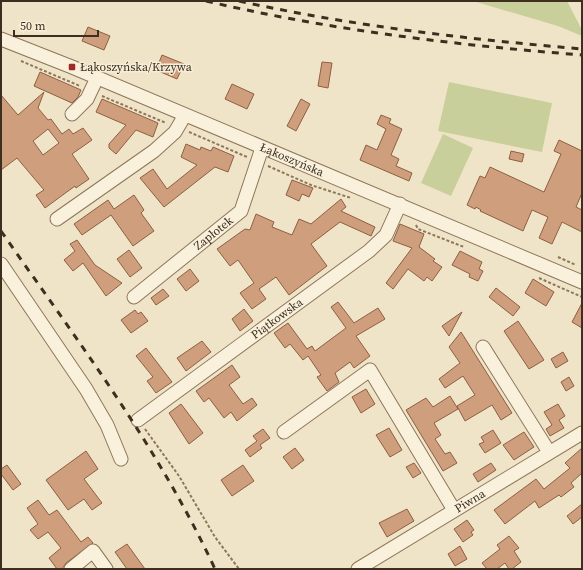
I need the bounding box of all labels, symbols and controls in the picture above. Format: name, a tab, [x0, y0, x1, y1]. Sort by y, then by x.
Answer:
scale bar	[14, 12, 98, 38]
text: 50 m	[20, 18, 46, 34]
place label: Łąkoszyńska/Krzywa	[80, 59, 193, 75]
marker: Łąkoszyńska/Krzywa	[67, 62, 77, 72]
street label: Łąkoszyńska	[257, 139, 327, 181]
street label: Zapłotek	[191, 212, 237, 254]
street label: Piątkowska	[248, 294, 307, 343]
street label: Piwna	[452, 485, 489, 516]

